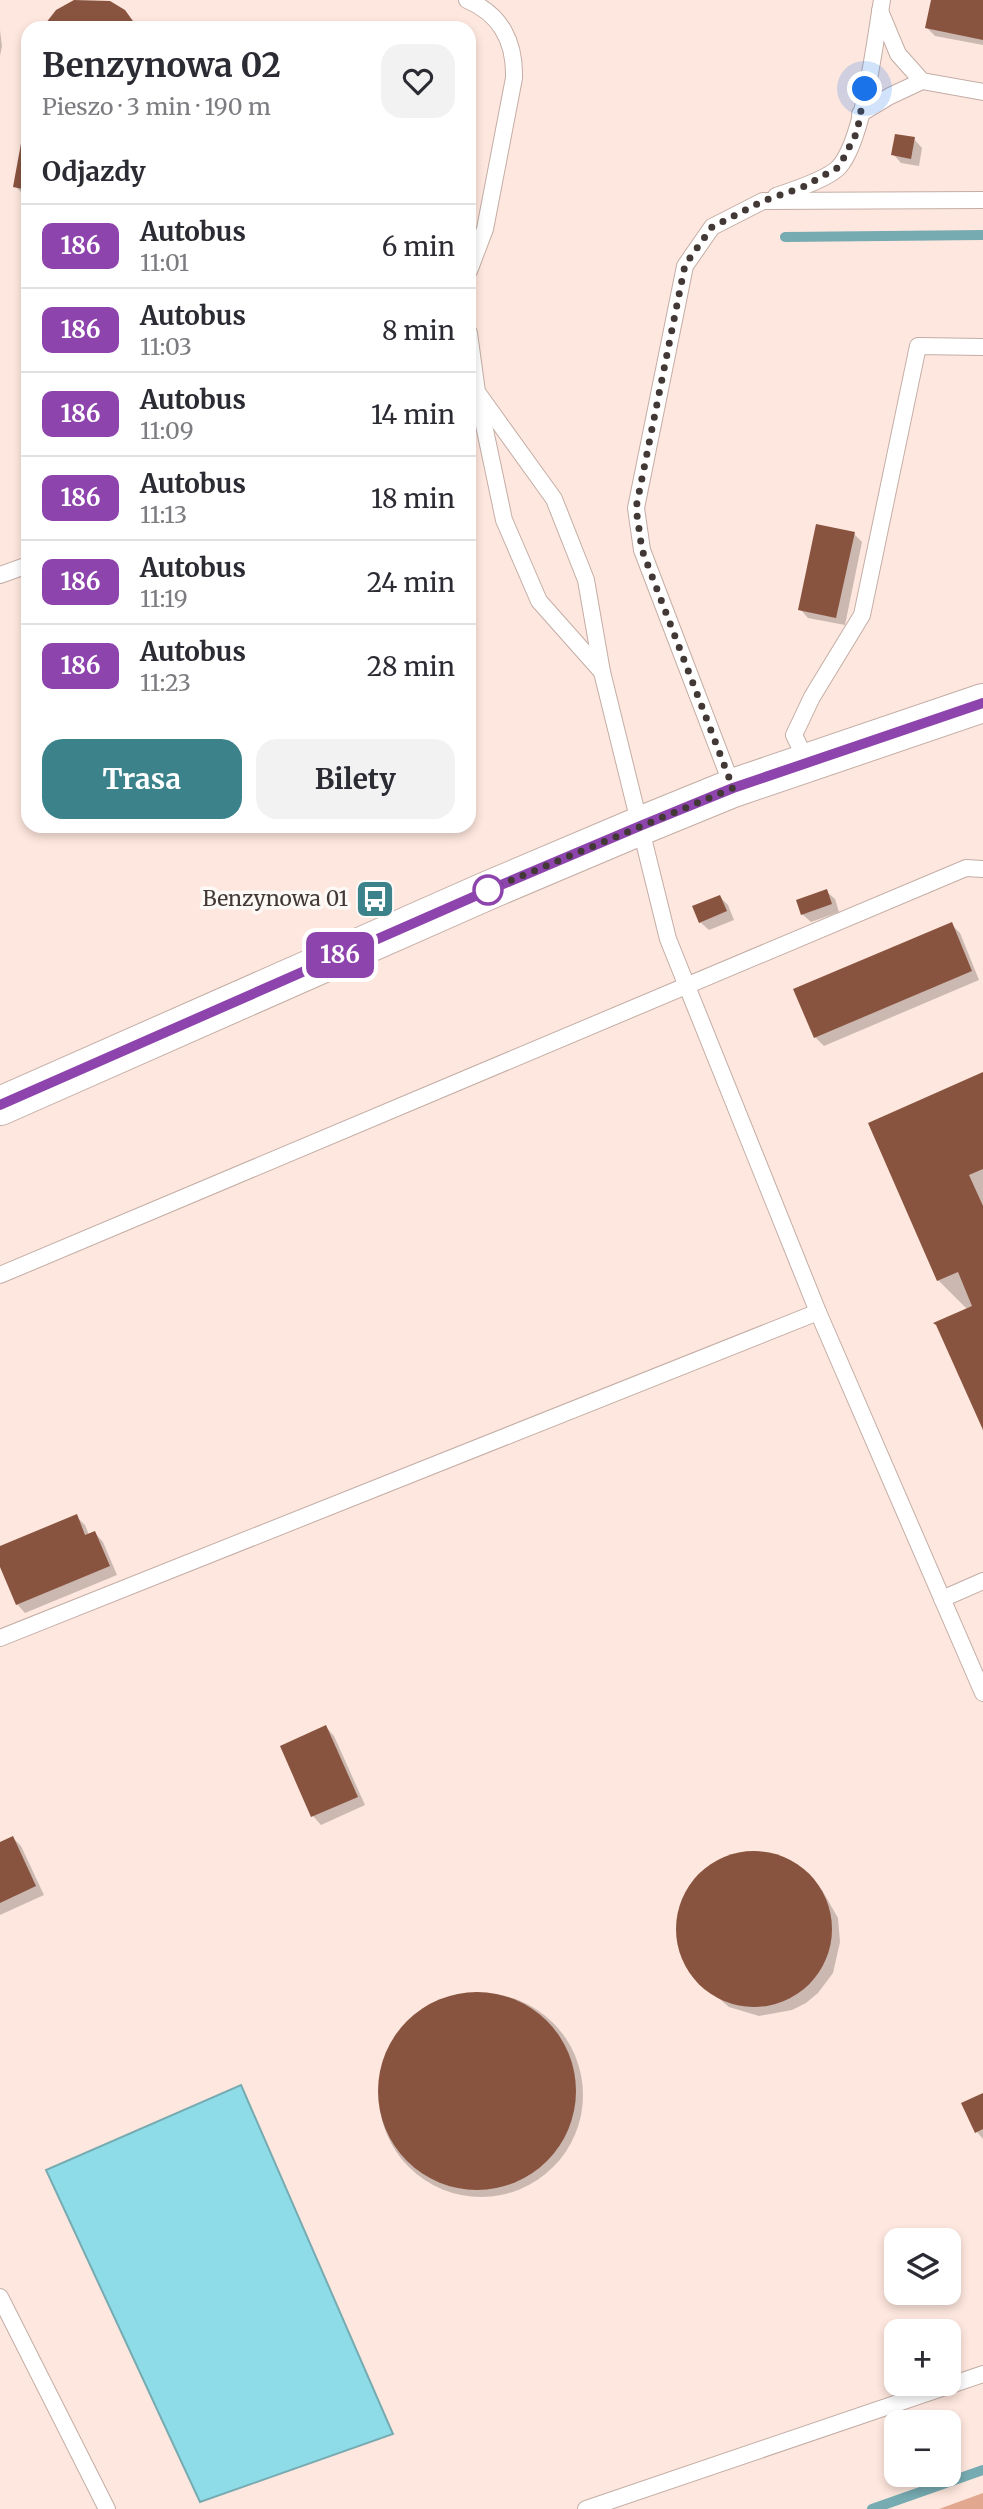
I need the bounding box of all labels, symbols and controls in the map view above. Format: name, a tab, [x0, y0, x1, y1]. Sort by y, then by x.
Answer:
button: heart	[381, 44, 455, 118]
text: Benzynowa 02	[42, 45, 281, 86]
your location	[847, 71, 882, 106]
text: Pieszo · 3 min · 190 m	[42, 92, 271, 121]
text: Odjazdy	[42, 155, 146, 188]
text: Autobus	[140, 215, 246, 248]
text: 186	[61, 230, 100, 261]
text: 6 min	[382, 230, 455, 263]
text: 11:01	[140, 248, 189, 277]
text: Autobus	[140, 299, 246, 332]
text: 186	[61, 314, 100, 345]
text: 8 min	[382, 314, 455, 347]
text: 11:03	[140, 332, 192, 361]
text: Autobus	[140, 383, 246, 416]
text: 186	[61, 398, 100, 429]
text: 14 min	[371, 398, 455, 431]
text: 11:09	[140, 416, 194, 445]
text: Autobus	[140, 467, 246, 500]
text: 186	[61, 482, 100, 513]
text: 18 min	[371, 482, 455, 515]
text: 11:13	[140, 500, 187, 529]
text: Autobus	[140, 551, 246, 584]
text: 186	[61, 566, 100, 597]
text: 24 min	[367, 566, 455, 599]
text: 11:19	[140, 584, 188, 613]
text: Autobus	[140, 635, 246, 668]
text: 186	[61, 650, 100, 681]
text: 28 min	[367, 650, 455, 683]
text: 11:23	[140, 668, 191, 697]
button: Trasa	[42, 739, 242, 819]
button: Bilety	[256, 739, 455, 819]
unlabelled marker	[473, 875, 503, 905]
bus stop icon: Benzynowa 01	[354, 878, 396, 920]
place label: Benzynowa 01	[203, 885, 348, 912]
line badge: 186	[300, 932, 380, 978]
text: 186	[320, 939, 360, 970]
map controls	[884, 2228, 961, 2487]
button: layers	[884, 2228, 961, 2305]
button: +	[884, 2319, 961, 2396]
button: −	[884, 2410, 961, 2487]

